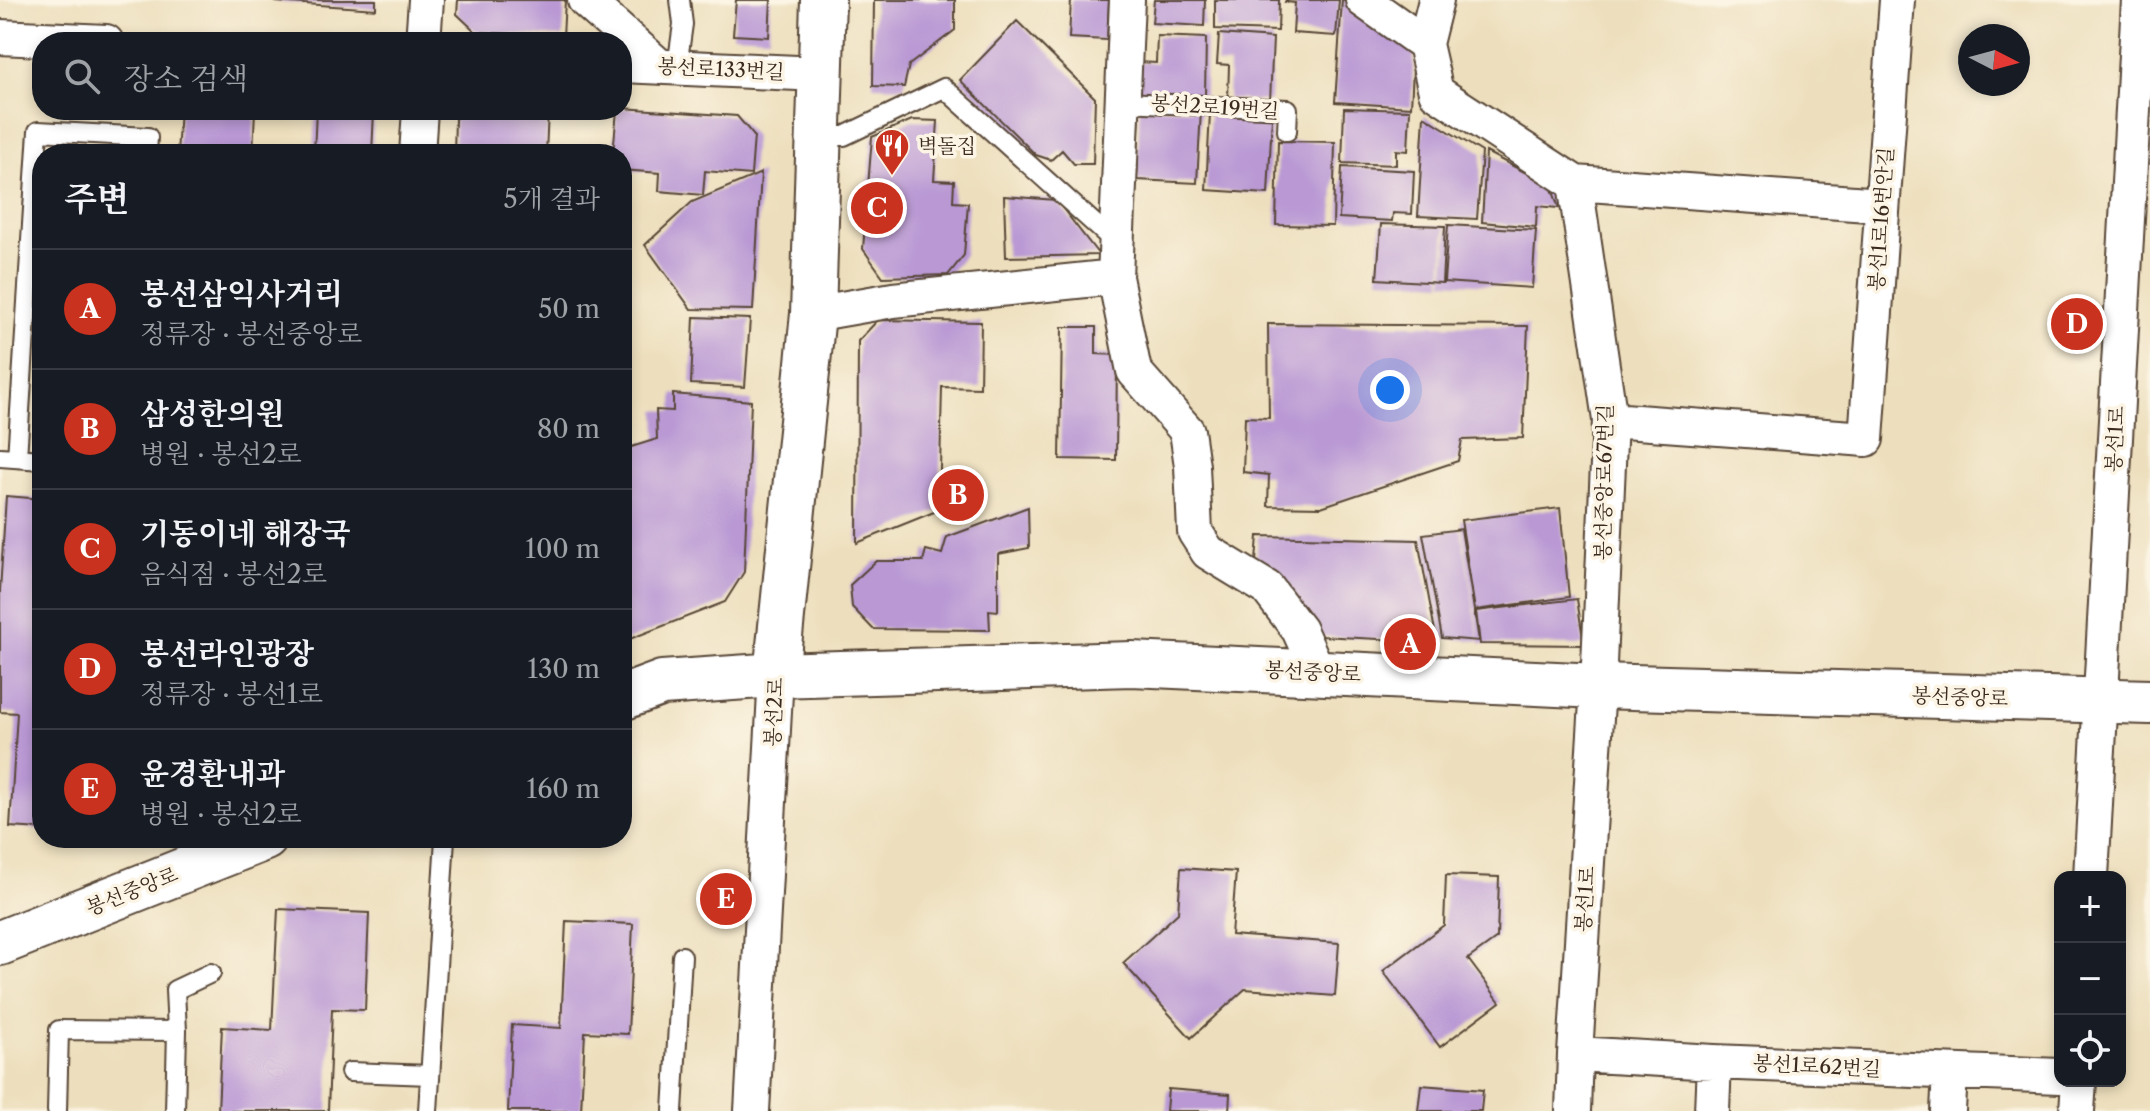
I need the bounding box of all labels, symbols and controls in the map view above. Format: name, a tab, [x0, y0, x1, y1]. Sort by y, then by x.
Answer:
north arrow	[1958, 24, 2030, 96]
search box	[32, 32, 632, 120]
icon: search	[60, 54, 104, 98]
street label: 봉선로133번길	[657, 54, 785, 84]
text: 장소 검색	[124, 60, 248, 97]
street label: 봉선2로19번길	[1150, 91, 1280, 123]
restaurant icon: 벽돌집	[873, 127, 911, 177]
place label: 벽돌집	[918, 134, 976, 158]
street label: 봉선1로16번안길	[1864, 146, 1898, 292]
text: 주변	[64, 178, 130, 220]
pin: C	[851, 178, 903, 238]
text: 5개 결과	[504, 183, 600, 215]
text: 봉선삼익사거리	[140, 275, 343, 312]
text: A	[80, 293, 100, 325]
text: 50 m	[538, 293, 600, 325]
pin: D	[2051, 294, 2103, 354]
text: 정류장 · 봉선중앙로	[140, 318, 362, 350]
your location	[1370, 370, 1410, 410]
text: 삼성한의원	[140, 395, 285, 432]
street label: 봉선중앙로67번길	[1591, 404, 1617, 560]
street label: 봉선1로	[2101, 405, 2129, 473]
text: B	[80, 413, 100, 445]
text: 80 m	[537, 413, 600, 445]
text: 병원 · 봉선2로	[140, 438, 302, 470]
pin: B	[932, 465, 984, 525]
text: 기동이네 해장국	[140, 515, 350, 552]
text: C	[80, 533, 100, 565]
text: 100 m	[525, 533, 600, 565]
text: 음식점 · 봉선2로	[140, 558, 327, 590]
pin: A	[1384, 614, 1436, 674]
text: 봉선라인광장	[140, 635, 314, 672]
text: D	[79, 653, 101, 685]
text: 130 m	[527, 653, 600, 685]
street label: 봉선중앙로	[1264, 657, 1362, 687]
street label: 봉선2로	[760, 677, 788, 747]
text: 정류장 · 봉선1로	[140, 678, 323, 710]
street label: 봉선중앙로	[1911, 683, 2009, 711]
text: 윤경환내과	[140, 755, 285, 792]
text: E	[81, 773, 99, 805]
text: 160 m	[526, 773, 600, 805]
text: 병원 · 봉선2로	[140, 798, 302, 830]
street label: 봉선중앙로	[83, 862, 181, 920]
street label: 봉선1로	[1571, 865, 1599, 933]
pin: E	[700, 869, 752, 929]
map controls	[2054, 871, 2126, 1087]
button: +	[2054, 871, 2126, 943]
button: −	[2054, 943, 2126, 1015]
button: locate	[2054, 1015, 2126, 1087]
street label: 봉선1로62번길	[1752, 1051, 1882, 1081]

